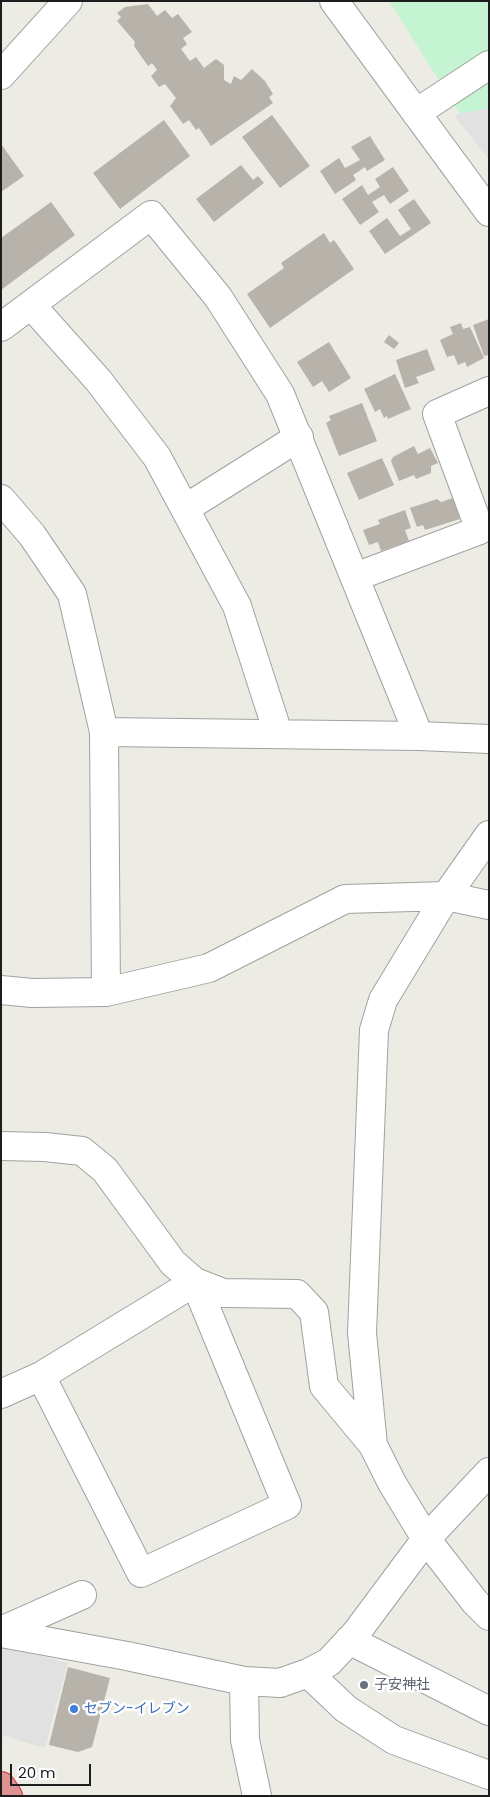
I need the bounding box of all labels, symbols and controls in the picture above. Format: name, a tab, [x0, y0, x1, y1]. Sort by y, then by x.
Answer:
place label: 子安神社	[374, 1677, 430, 1693]
marker: 子安神社	[358, 1679, 370, 1691]
place label: セブン-イレブン	[84, 1701, 190, 1717]
marker: セブン-イレブン	[68, 1703, 80, 1715]
scale bar	[12, 1754, 94, 1786]
text: 20 m	[18, 1762, 56, 1783]

